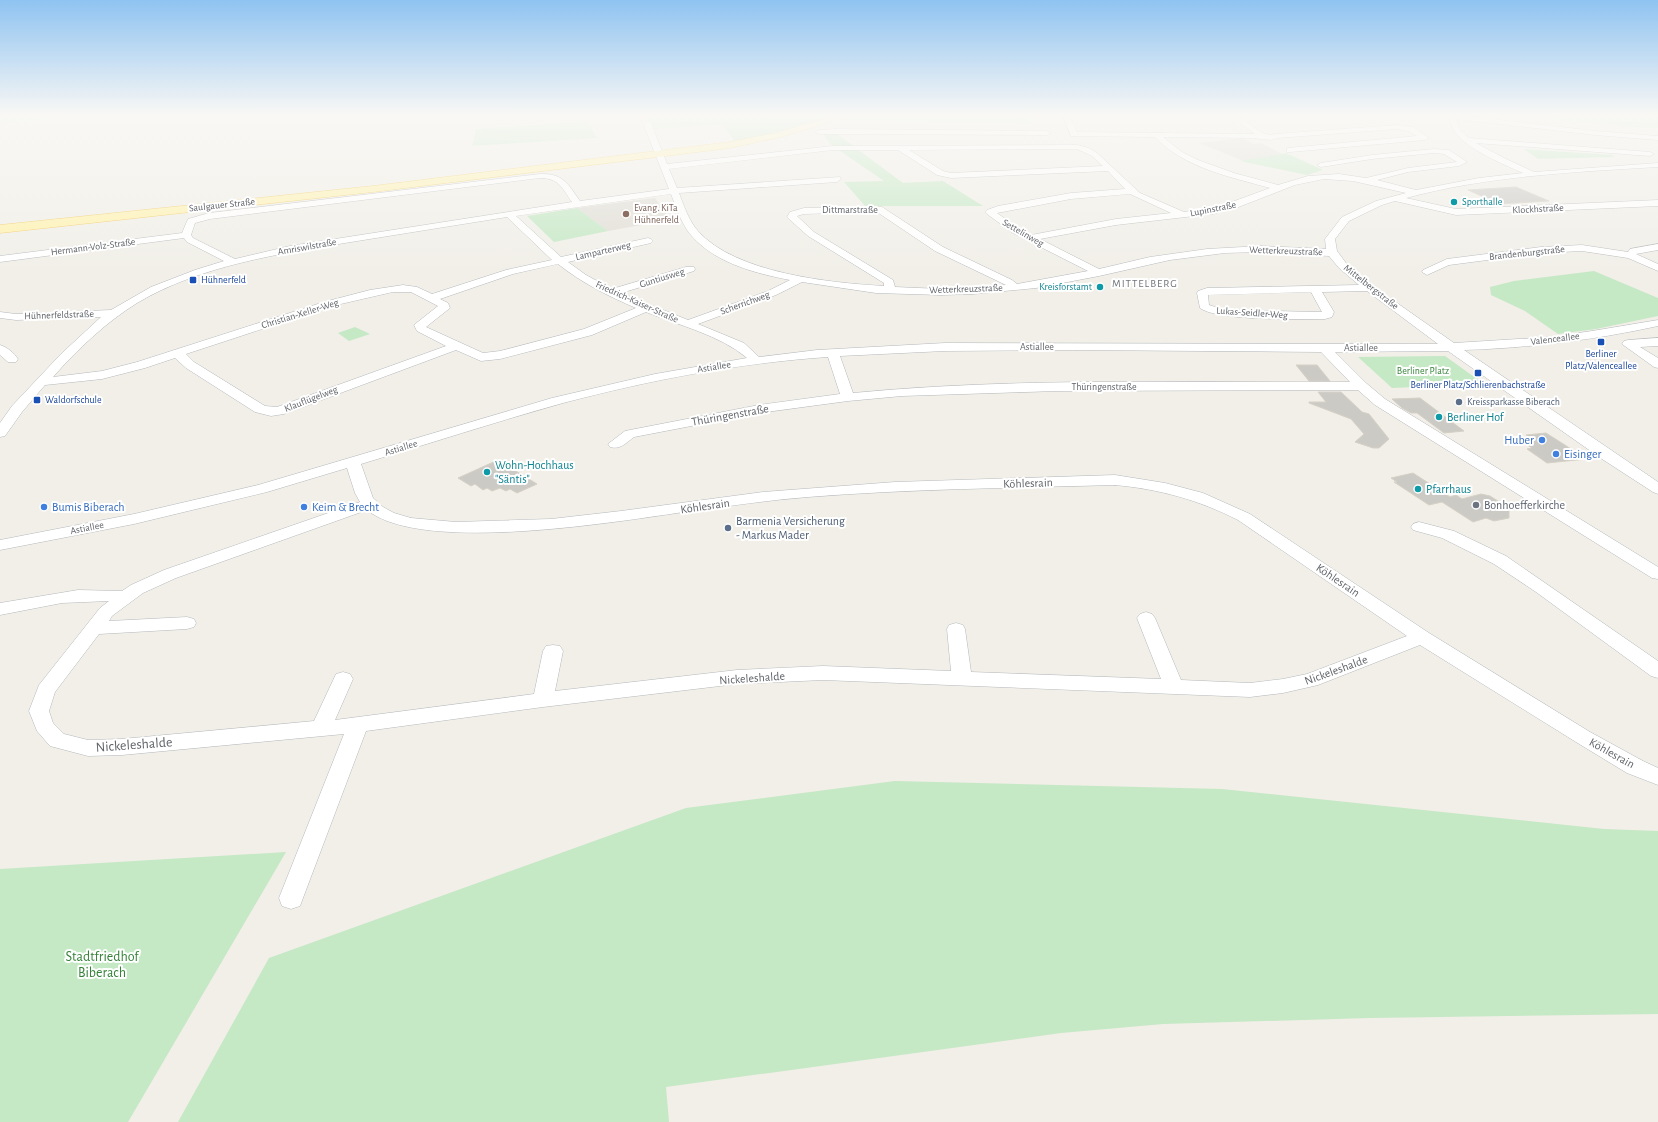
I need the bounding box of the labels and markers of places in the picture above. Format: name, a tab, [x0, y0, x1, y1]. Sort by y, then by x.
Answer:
marker: Sporthalle	[1449, 197, 1459, 207]
place label: Sporthalle	[1462, 197, 1503, 207]
place label: Evang. KiTa Hühnerfeld	[634, 203, 679, 225]
marker: Evang. KiTa Hühnerfeld	[621, 209, 631, 219]
marker: Hühnerfeld	[188, 275, 198, 285]
place label: Hühnerfeld	[201, 275, 246, 285]
place label: Kreisforstamt	[1039, 282, 1093, 292]
marker: Kreisforstamt	[1095, 282, 1105, 292]
marker: Berliner Platz/Valenceallee	[1596, 337, 1606, 347]
place label: Berliner Platz/Valenceallee	[1565, 349, 1637, 371]
marker: Berliner Platz/Schlierenbachstraße	[1473, 368, 1483, 378]
place label: Berliner Platz/Schlierenbachstraße	[1411, 380, 1546, 390]
marker: Waldorfschule	[32, 395, 42, 405]
place label: Waldorfschule	[45, 395, 102, 405]
marker: Kreissparkasse Biberach	[1454, 397, 1464, 407]
place label: Kreissparkasse Biberach	[1467, 397, 1560, 407]
place label: Berliner Hof	[1447, 411, 1505, 423]
marker: Berliner Hof	[1434, 412, 1444, 422]
place label: Huber	[1504, 434, 1534, 446]
marker: Huber	[1537, 435, 1547, 445]
place label: Eisinger	[1564, 448, 1602, 460]
marker: Eisinger	[1551, 449, 1561, 459]
place label: Wohn-Hochhaus "Säntis"	[495, 459, 574, 485]
marker: Wohn-Hochhaus "Säntis"	[482, 467, 492, 477]
place label: Pfarrhaus	[1426, 483, 1471, 495]
marker: Pfarrhaus	[1413, 484, 1423, 494]
place label: Bonhoefferkirche	[1484, 499, 1565, 511]
marker: Bonhoefferkirche	[1471, 500, 1481, 510]
place label: Bumis Biberach	[52, 501, 125, 513]
place label: Keim & Brecht	[312, 501, 379, 513]
marker: Bumis Biberach	[39, 502, 49, 512]
marker: Keim & Brecht	[299, 502, 309, 512]
place label: Barmenia Versicherung - Markus Mader	[736, 515, 845, 541]
marker: Barmenia Versicherung - Markus Mader	[723, 523, 733, 533]

